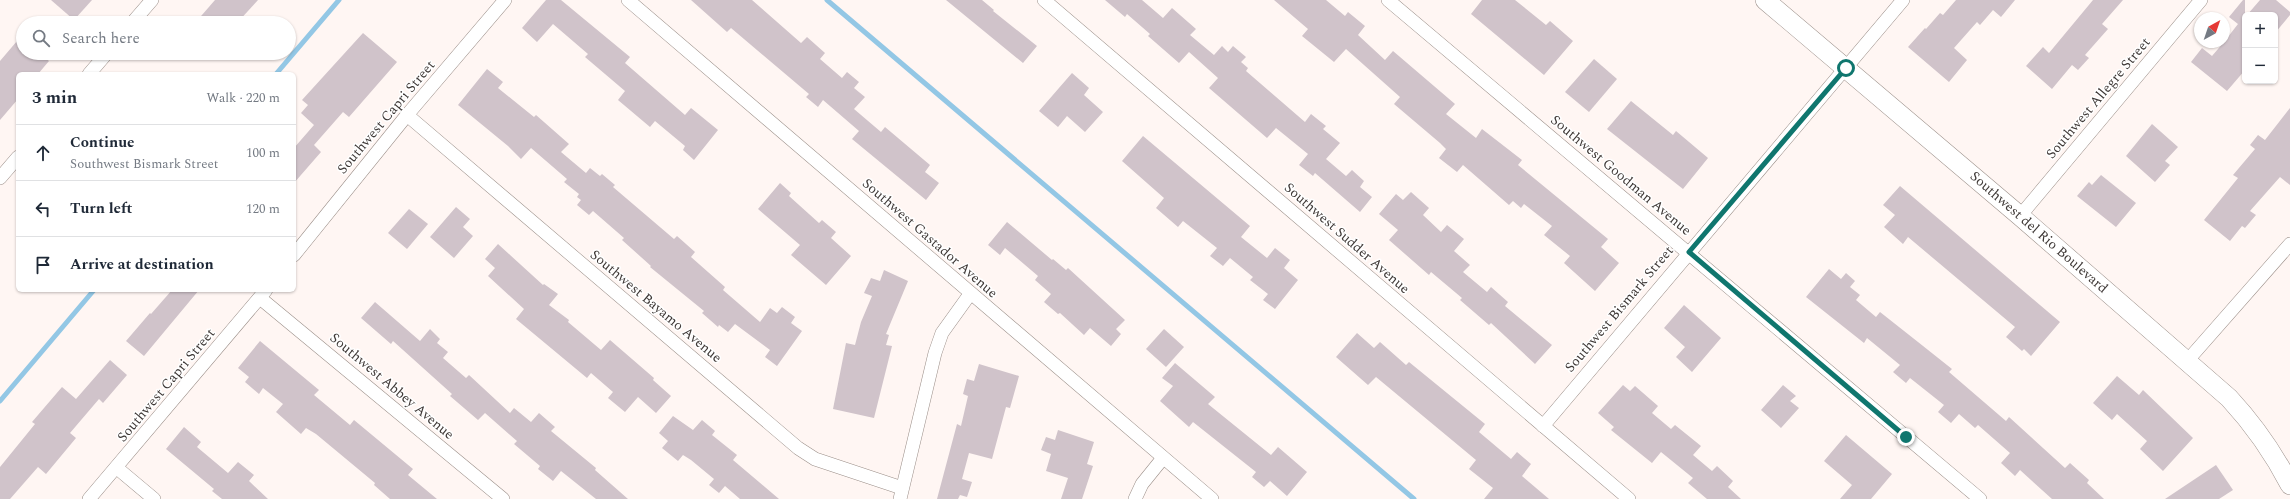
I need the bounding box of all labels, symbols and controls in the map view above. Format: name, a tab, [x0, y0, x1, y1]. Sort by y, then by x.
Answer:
north arrow	[2194, 12, 2230, 48]
map controls	[2242, 12, 2278, 84]
button: +	[2242, 12, 2278, 48]
search box	[16, 16, 296, 60]
icon: search	[30, 27, 52, 49]
text: Search here	[62, 27, 140, 50]
street label: Southwest Allegre Street	[2041, 33, 2155, 163]
button: −	[2242, 48, 2278, 84]
street label: Southwest Capri Street	[332, 55, 440, 178]
route start	[1837, 59, 1855, 77]
text: 3 min	[32, 85, 77, 111]
text: Walk · 220 m	[206, 88, 280, 108]
street label: Southwest Goodman Avenue	[1546, 110, 1696, 240]
text: Continue	[70, 131, 135, 154]
icon: ahead	[32, 142, 54, 164]
text: 100 m	[246, 143, 280, 163]
text: Southwest Bismark Street	[70, 154, 218, 174]
street label: Southwest del Rio Boulevard	[1965, 166, 2113, 298]
street label: Southwest Gastador Avenue	[858, 173, 1003, 303]
street label: Southwest Sudder Avenue	[1279, 177, 1415, 299]
text: Turn left	[70, 197, 132, 220]
icon: left	[32, 198, 54, 220]
text: 120 m	[246, 199, 280, 219]
street label: Southwest Bismark Street	[1560, 241, 1678, 377]
street label: Southwest Bayamo Avenue	[585, 244, 727, 368]
text: Arrive at destination	[70, 253, 214, 276]
icon: arrive	[32, 254, 54, 276]
street label: Southwest Capri Street	[112, 323, 220, 446]
street label: Southwest Abbey Avenue	[325, 328, 459, 445]
route end	[1897, 428, 1915, 446]

